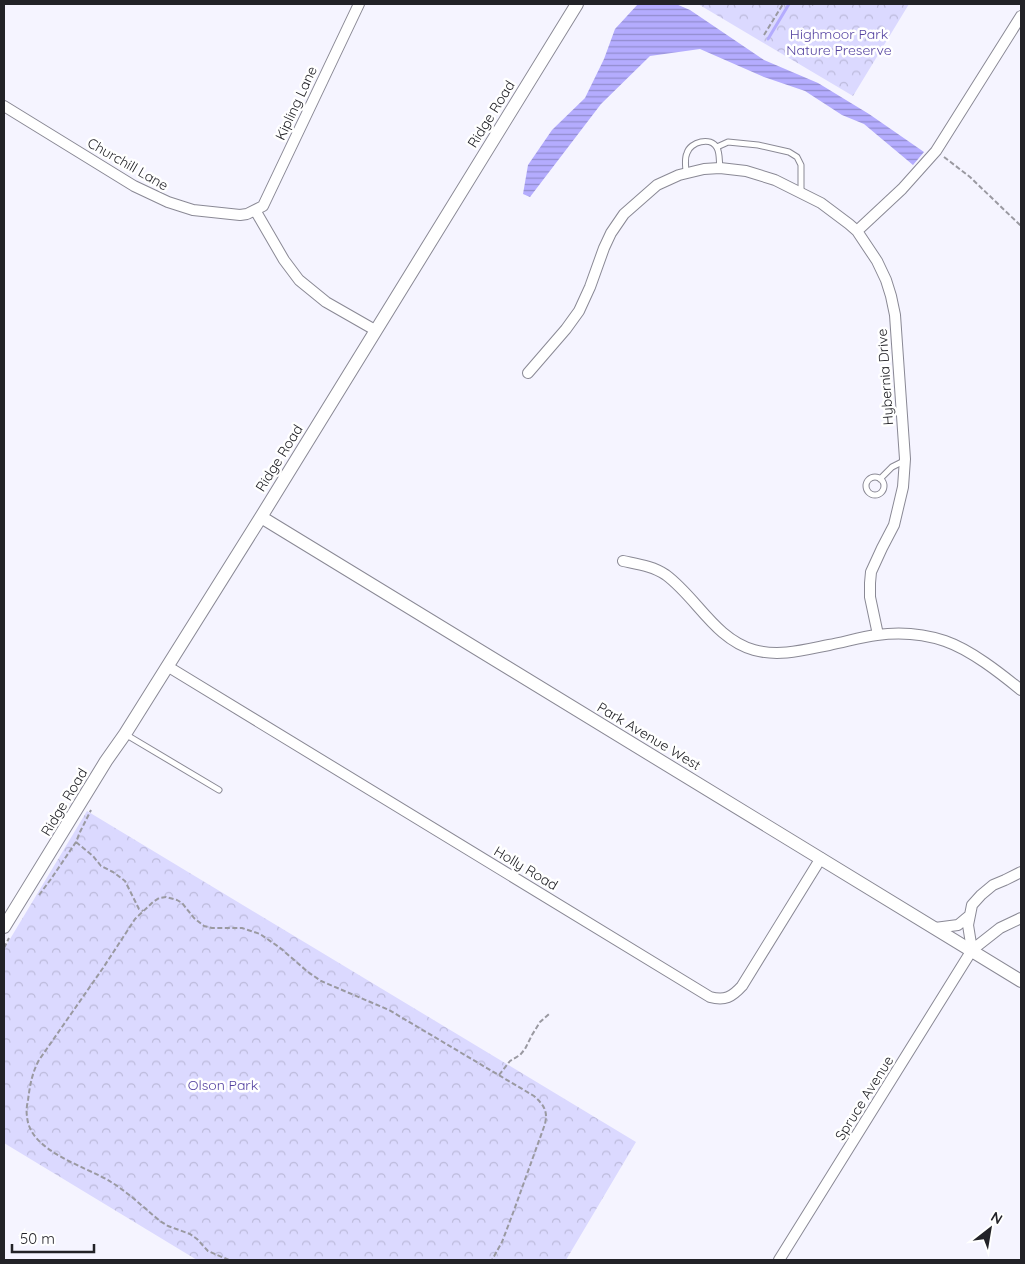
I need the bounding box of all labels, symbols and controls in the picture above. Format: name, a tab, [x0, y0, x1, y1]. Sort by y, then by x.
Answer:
park label: Highmoor Park Nature Preserve	[786, 25, 892, 59]
street label: Kipling Lane	[271, 63, 321, 143]
street label: Ridge Road	[463, 77, 519, 151]
street label: Churchill Lane	[84, 134, 172, 194]
street label: Hybernia Drive	[873, 328, 897, 426]
street label: Ridge Road	[251, 421, 307, 495]
street label: Park Avenue West	[594, 698, 704, 774]
street label: Ridge Road	[37, 765, 91, 839]
street label: Holly Road	[491, 842, 561, 894]
street label: Spruce Avenue	[831, 1052, 897, 1144]
park label: Olson Park	[188, 1076, 258, 1094]
north arrow	[965, 1204, 1015, 1254]
text: N	[988, 1207, 1006, 1228]
scale bar	[12, 1222, 95, 1254]
text: 50 m	[20, 1229, 55, 1248]

